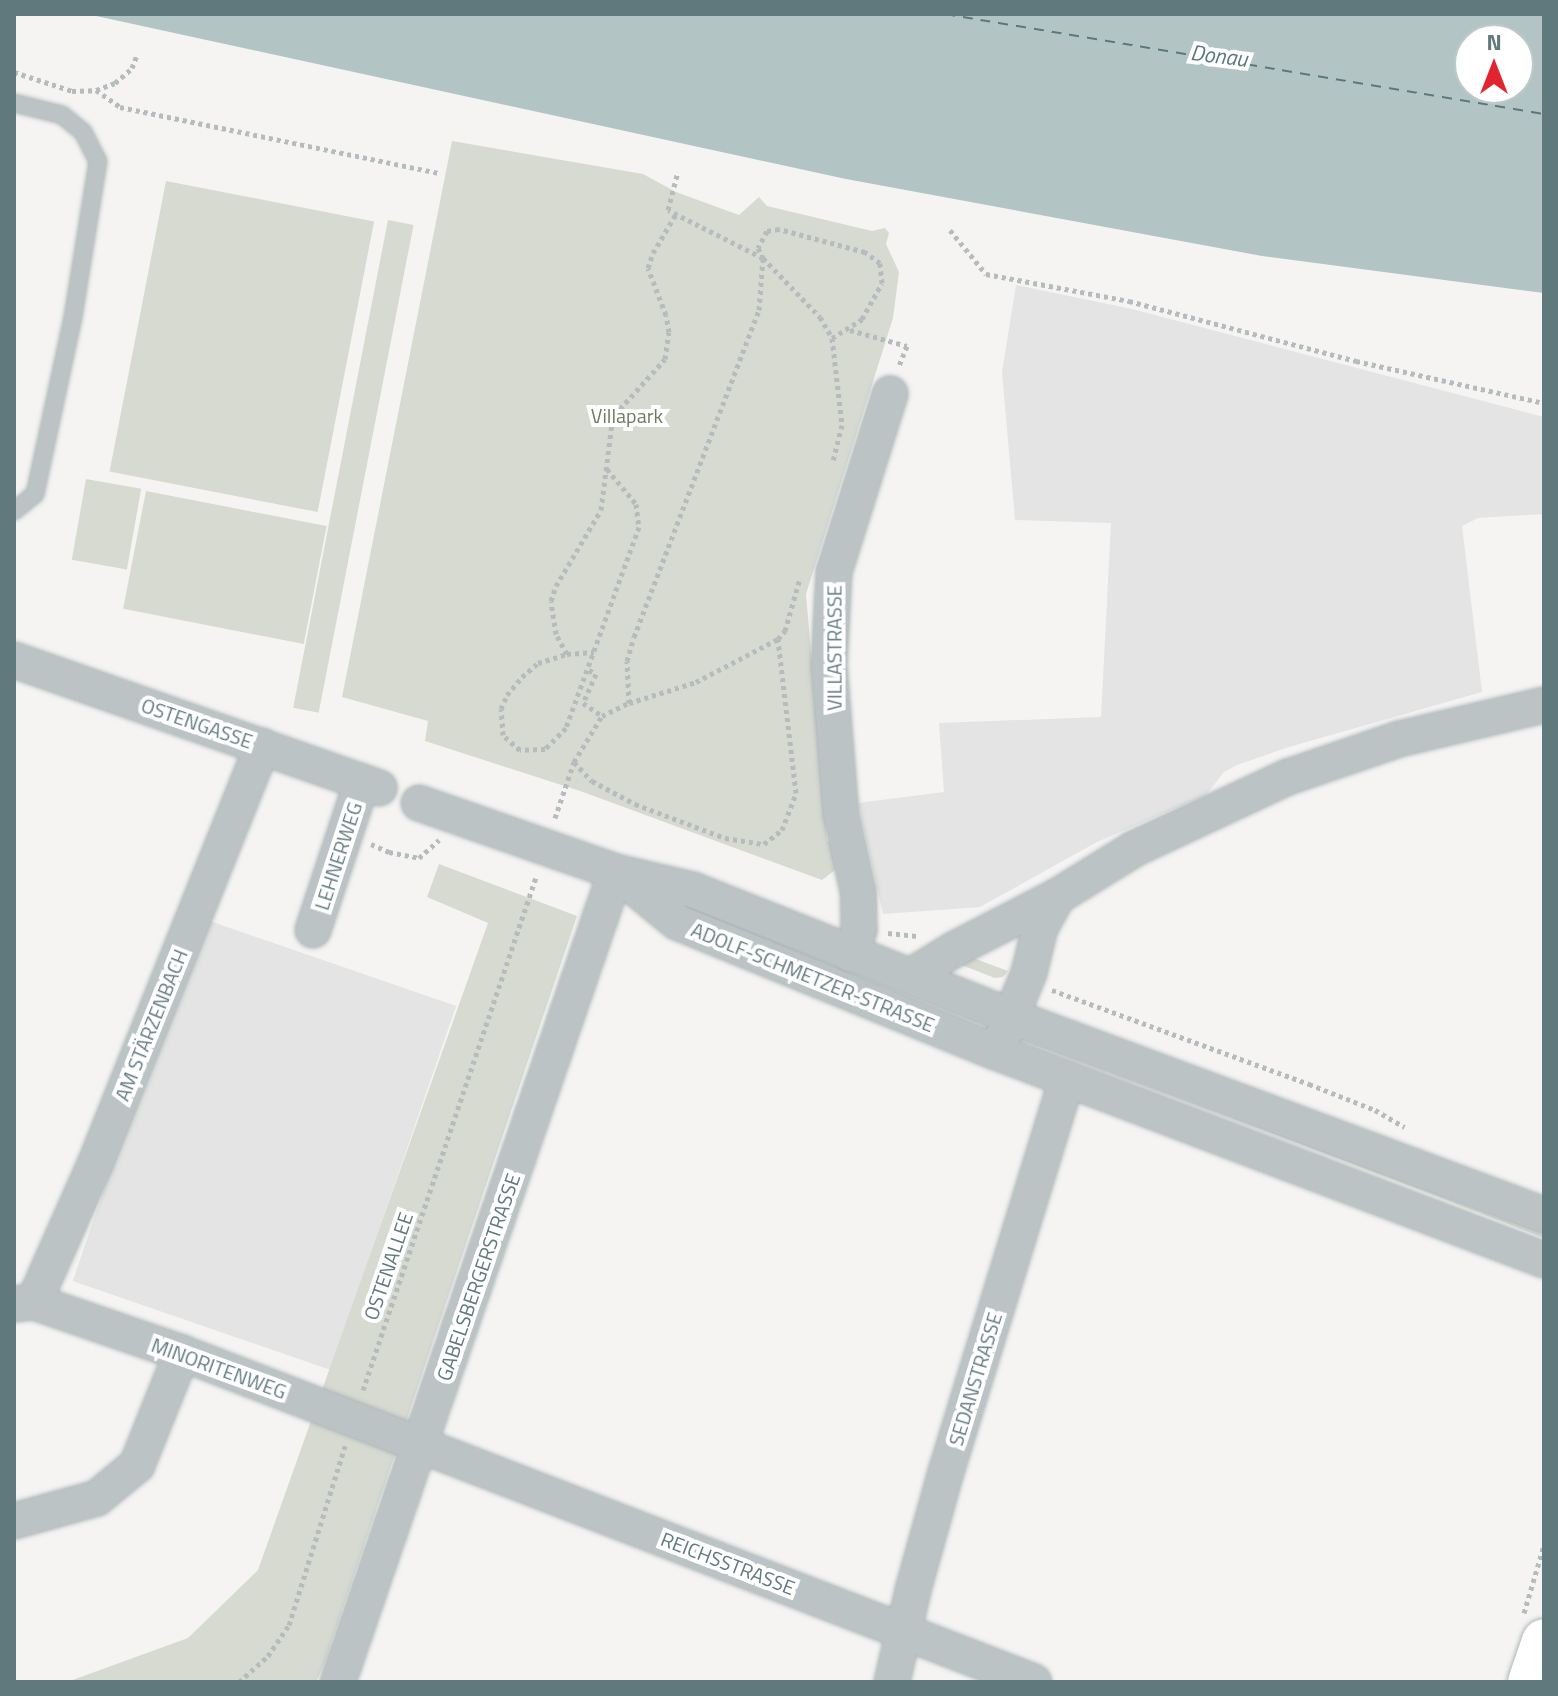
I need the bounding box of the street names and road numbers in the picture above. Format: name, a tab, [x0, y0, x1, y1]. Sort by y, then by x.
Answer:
street label: VILLASTRASSE	[822, 585, 846, 711]
street label: OSTENGASSE	[138, 693, 256, 753]
street label: LEHNERWEG	[309, 799, 367, 913]
street label: ADOLF-SCHMETZER-STRASSE	[688, 917, 938, 1037]
street label: AM STÄRZENBACH	[110, 946, 192, 1104]
street label: GABELSBERGERSTRASSE	[431, 1170, 525, 1384]
street label: OSTENALLEE	[358, 1209, 418, 1323]
street label: SEDANSTRASSE	[943, 1309, 1007, 1449]
street label: MINORITENWEG	[148, 1332, 290, 1404]
street label: REICHSSTRASSE	[658, 1526, 798, 1600]

